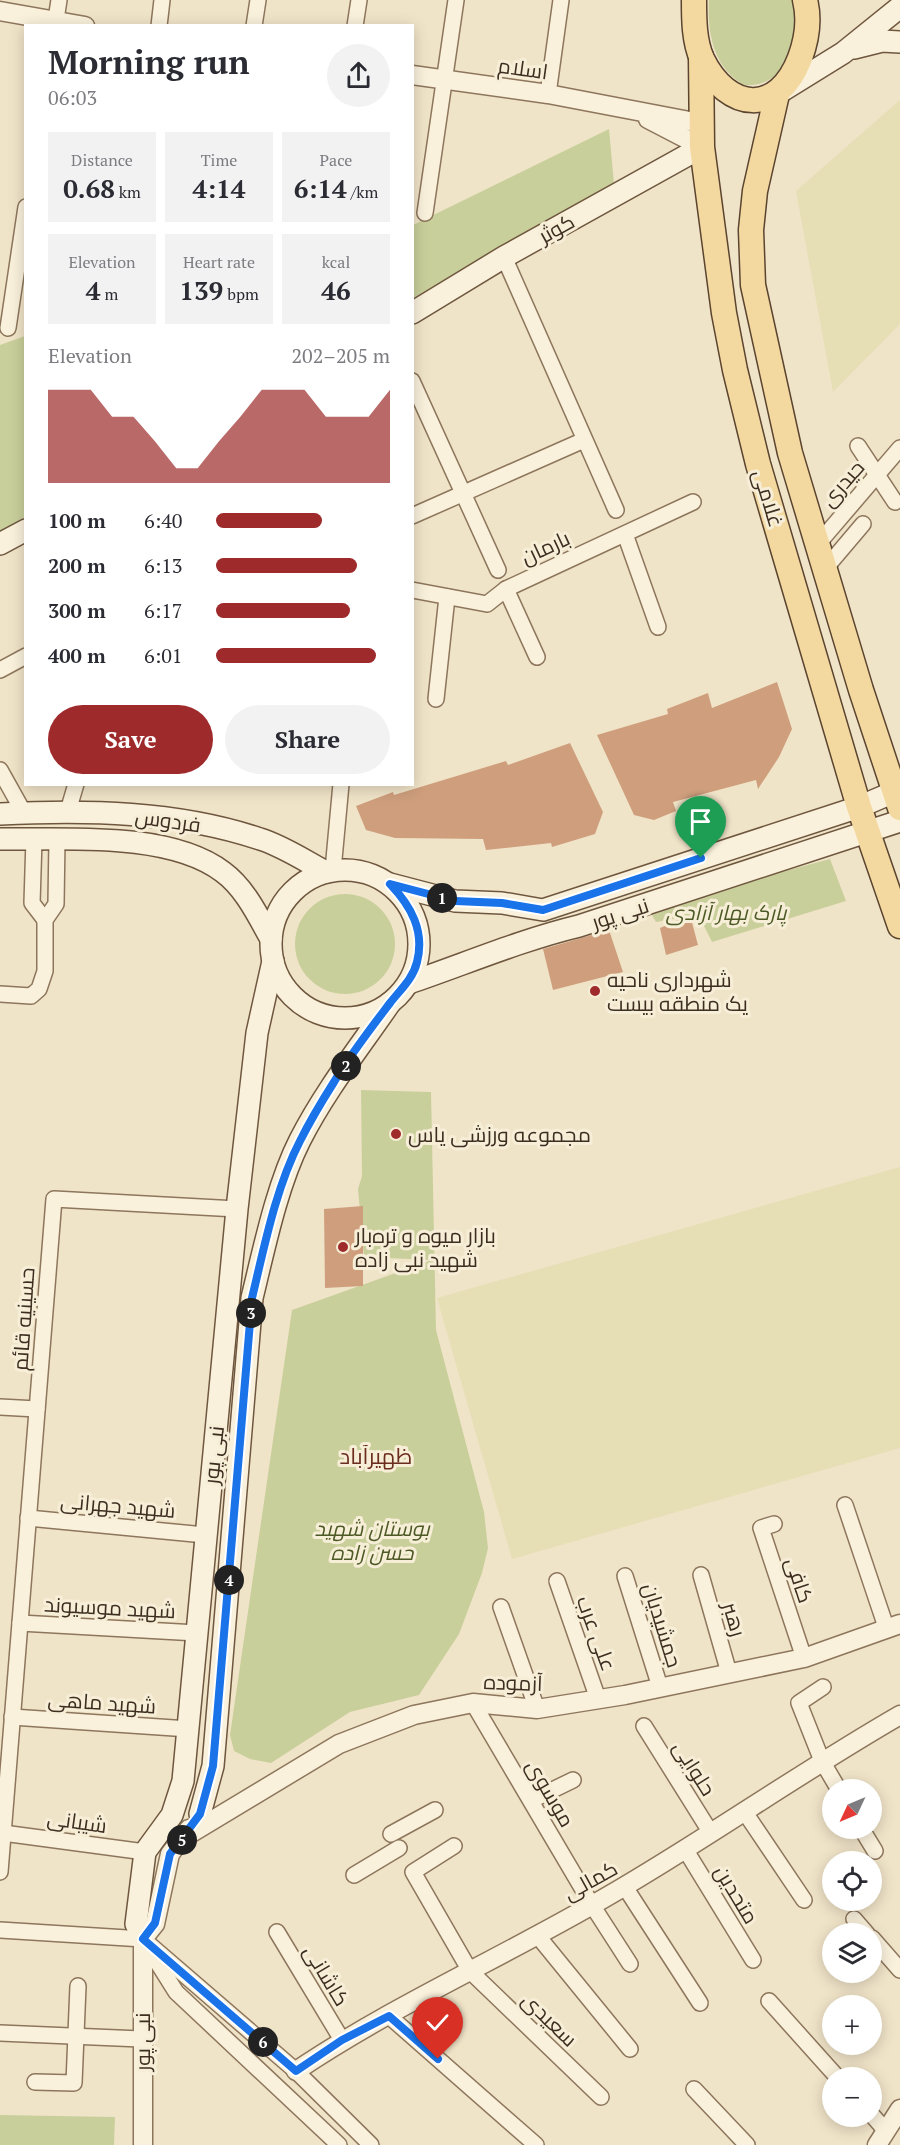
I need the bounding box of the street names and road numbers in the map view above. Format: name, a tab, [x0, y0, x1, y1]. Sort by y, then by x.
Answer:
street label: اسلام	[496, 51, 550, 86]
street label: کوثر	[532, 207, 579, 250]
street label: حیدری	[814, 454, 870, 512]
street label: غلامی	[747, 466, 791, 530]
street label: بارمان	[516, 524, 574, 570]
street label: فردوس	[133, 802, 203, 838]
street label: نبی پور	[587, 891, 653, 937]
street label: حسینیه قائم	[5, 1266, 42, 1372]
street label: نبی پور	[196, 1424, 231, 1487]
street label: شهید جهرانی	[59, 1486, 177, 1524]
street label: کافی	[780, 1554, 820, 1606]
street label: جمشیدیان	[637, 1579, 689, 1671]
street label: شهید موسیوند	[43, 1590, 177, 1624]
street label: علی عرب	[571, 1592, 623, 1674]
street label: رهبر	[716, 1597, 753, 1640]
street label: آزموده	[483, 1667, 543, 1697]
street label: شهید ماهی	[47, 1684, 157, 1720]
street label: حلوایی	[667, 1735, 723, 1801]
street label: موسوی	[520, 1754, 582, 1832]
street label: شیبانی	[45, 1803, 109, 1839]
street label: کمالی	[558, 1854, 622, 1906]
street label: متحدین	[709, 1859, 765, 1929]
street label: کاشانی	[298, 1939, 356, 2011]
street label: سعیدی	[516, 1986, 584, 2052]
street label: نبی پور	[128, 2013, 157, 2072]

